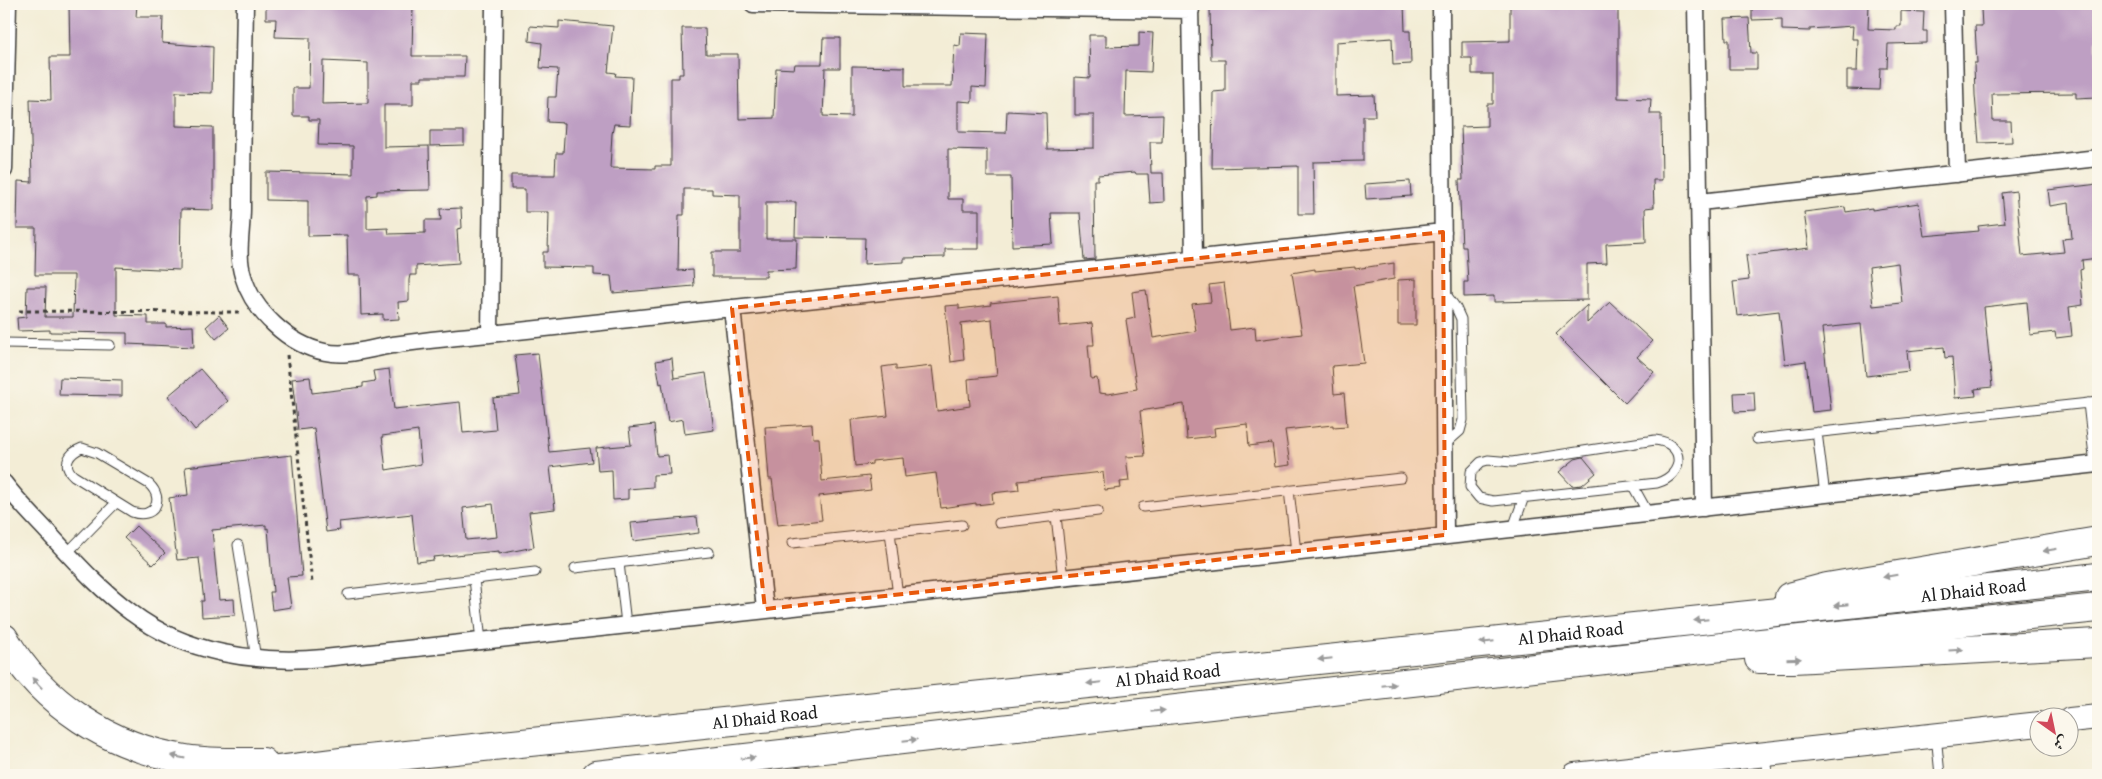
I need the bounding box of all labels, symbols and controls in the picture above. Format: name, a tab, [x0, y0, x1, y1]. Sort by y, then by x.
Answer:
one-way arrow	[2042, 546, 2058, 554]
street label: Al Dhaid Road	[1919, 571, 2028, 609]
one-way arrow	[1882, 573, 1898, 581]
one-way arrow	[1833, 601, 1849, 609]
street label: Al Dhaid Road	[1516, 614, 1625, 652]
one-way arrow	[1692, 616, 1708, 624]
one-way arrow	[1479, 638, 1495, 646]
one-way arrow	[1948, 646, 1964, 654]
one-way arrow	[1317, 655, 1333, 663]
one-way arrow	[1786, 655, 1802, 663]
street label: Al Dhaid Road	[1114, 656, 1222, 694]
one-way arrow	[31, 677, 43, 689]
one-way arrow	[1086, 679, 1102, 687]
one-way arrow	[1382, 681, 1398, 689]
street label: Al Dhaid Road	[711, 698, 819, 736]
north arrow	[2030, 706, 2080, 756]
one-way arrow	[1151, 707, 1167, 715]
text: ش	[2050, 731, 2072, 755]
one-way arrow	[902, 735, 918, 743]
one-way arrow	[170, 753, 186, 761]
one-way arrow	[741, 754, 757, 762]

